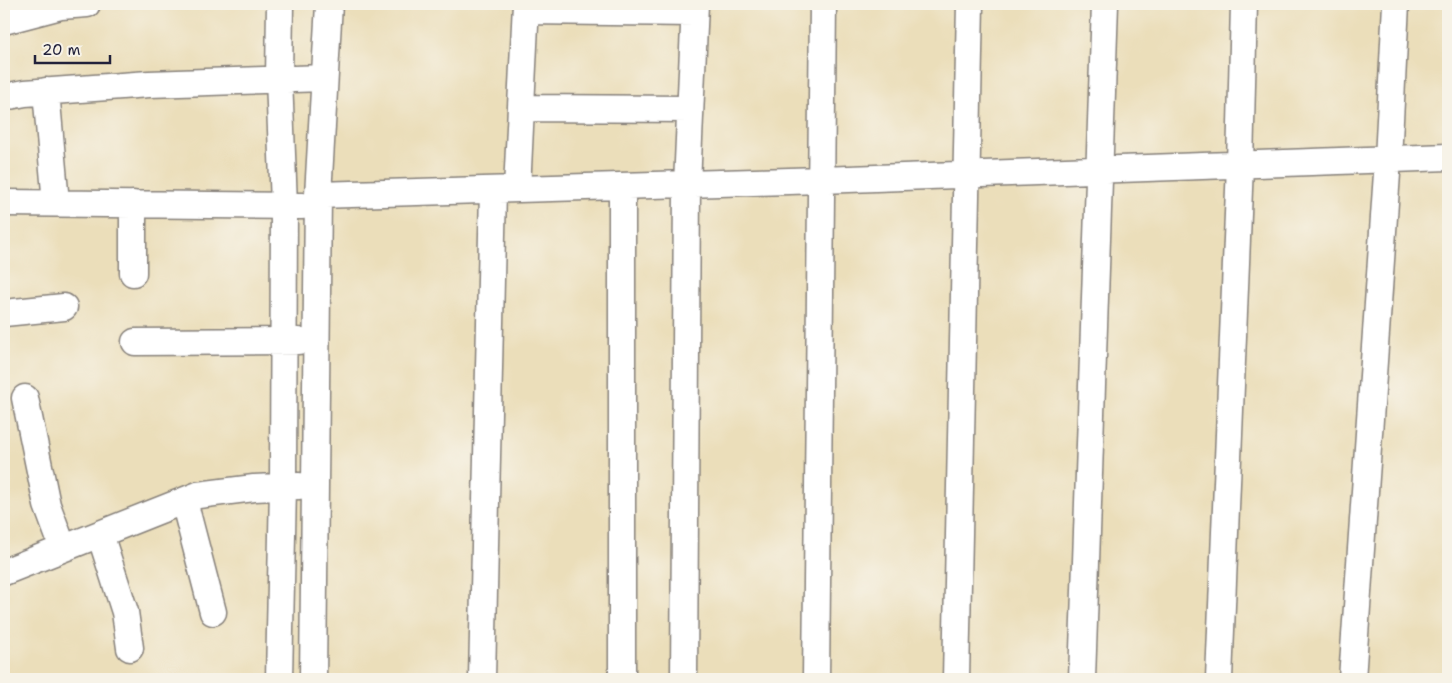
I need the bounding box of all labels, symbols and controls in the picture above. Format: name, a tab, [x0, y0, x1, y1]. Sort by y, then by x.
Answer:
scale bar	[35, 32, 110, 64]
text: 20 m	[42, 40, 81, 60]

